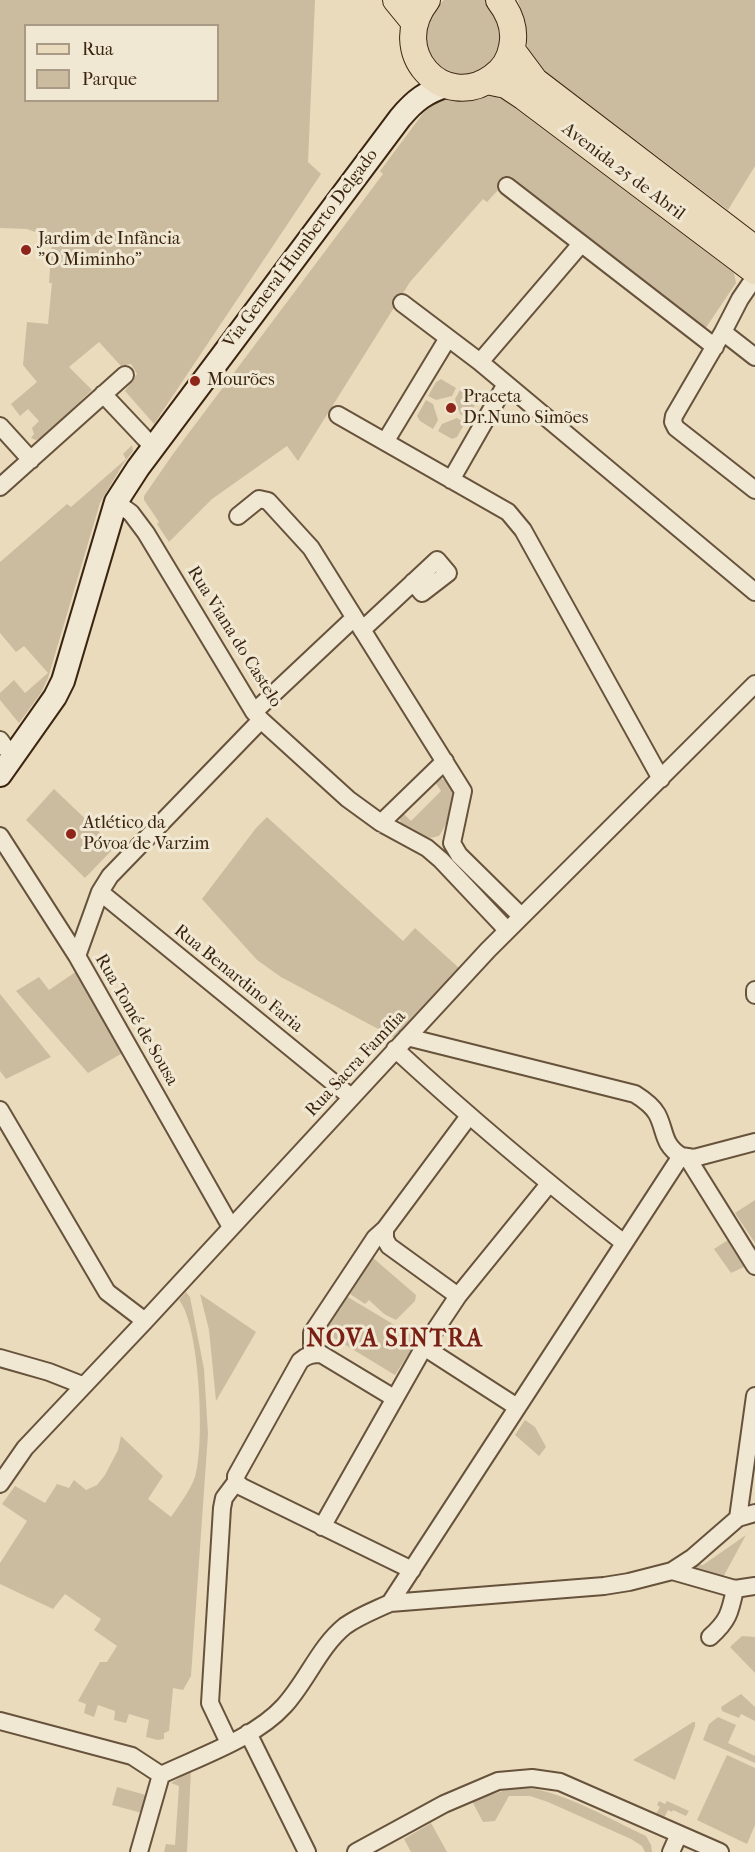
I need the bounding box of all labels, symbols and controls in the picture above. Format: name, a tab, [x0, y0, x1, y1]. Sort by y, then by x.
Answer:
legend	[24, 24, 219, 102]
text: Rua	[82, 39, 113, 60]
text: Parque	[82, 69, 137, 90]
street label: Avenida 25 de Abril	[557, 119, 689, 225]
street label: Via General Humberto Delgado	[219, 145, 383, 353]
place label: Jardim de Infância "O Miminho"	[38, 229, 180, 272]
marker: Jardim de Infância "O Miminho"	[19, 243, 33, 257]
place label: Mourões	[207, 370, 275, 392]
marker: Mourões	[188, 374, 202, 388]
place label: Praceta Dr.Nuno Simões	[463, 387, 588, 430]
marker: Praceta Dr.Nuno Simões	[444, 401, 458, 415]
street label: Rua Viana do Castelo	[182, 563, 286, 711]
place label: Atlético da Póvoa de Varzim	[83, 813, 210, 856]
marker: Atlético da Póvoa de Varzim	[64, 827, 78, 841]
street label: Rua Benardino Faria	[169, 920, 307, 1038]
street label: Rua Tomé de Sousa	[90, 950, 182, 1090]
street label: Rua Sacra Família	[301, 1006, 411, 1122]
district label: NOVA SINTRA	[307, 1326, 483, 1354]

